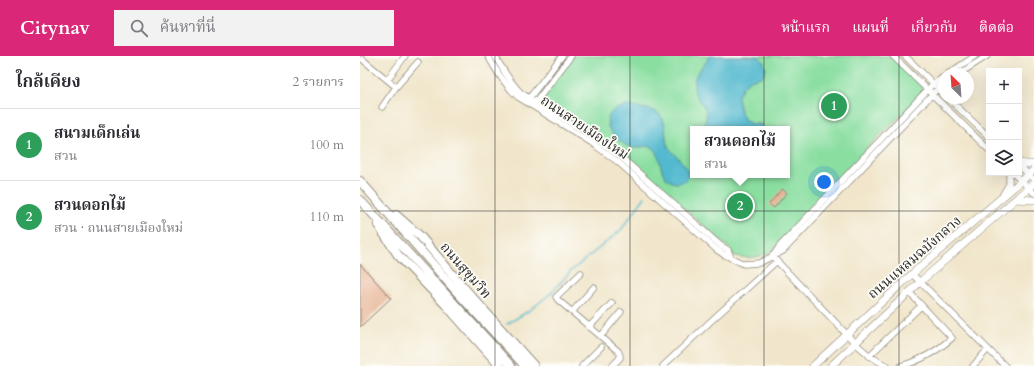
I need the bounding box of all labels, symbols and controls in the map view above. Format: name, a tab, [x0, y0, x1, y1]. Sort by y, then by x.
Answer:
search box	[114, 10, 394, 46]
text: Citynav	[20, 15, 90, 41]
icon: search	[128, 17, 150, 39]
text: ค้นหาที่นี่	[160, 17, 216, 37]
text: หน้าแรก	[781, 18, 830, 37]
text: แผนที่	[852, 18, 889, 37]
text: เกี่ยวกับ	[911, 18, 957, 37]
text: ติดต่อ	[979, 18, 1014, 37]
north arrow	[938, 68, 974, 104]
map controls	[986, 68, 1022, 176]
button: +	[986, 68, 1022, 104]
text: ใกล้เคียง	[16, 70, 81, 93]
text: 2 รายการ	[292, 73, 344, 91]
street label: ถนนสายเมืองใหม่	[537, 90, 633, 164]
pin: 1	[821, 91, 847, 121]
button: −	[986, 104, 1022, 140]
text: สนามเด็กเล่น	[54, 123, 140, 143]
popup	[690, 126, 790, 178]
text: สวนดอกไม้	[704, 131, 776, 151]
text: 1	[26, 136, 32, 154]
text: 100 m	[310, 136, 344, 154]
button: layers	[986, 140, 1022, 176]
text: สวน	[54, 147, 77, 165]
text: สวน	[704, 155, 727, 173]
your location	[814, 172, 834, 192]
pin: 2	[727, 191, 753, 221]
text: สวนดอกไม้	[54, 195, 126, 215]
text: 2	[26, 208, 32, 226]
text: 110 m	[310, 208, 344, 226]
street label: ถนนแหลมฉบังกลาง	[863, 211, 965, 303]
text: สวน · ถนนสายเมืองใหม่	[54, 219, 183, 237]
street label: ถนนสุขุมวิท	[436, 238, 495, 303]

